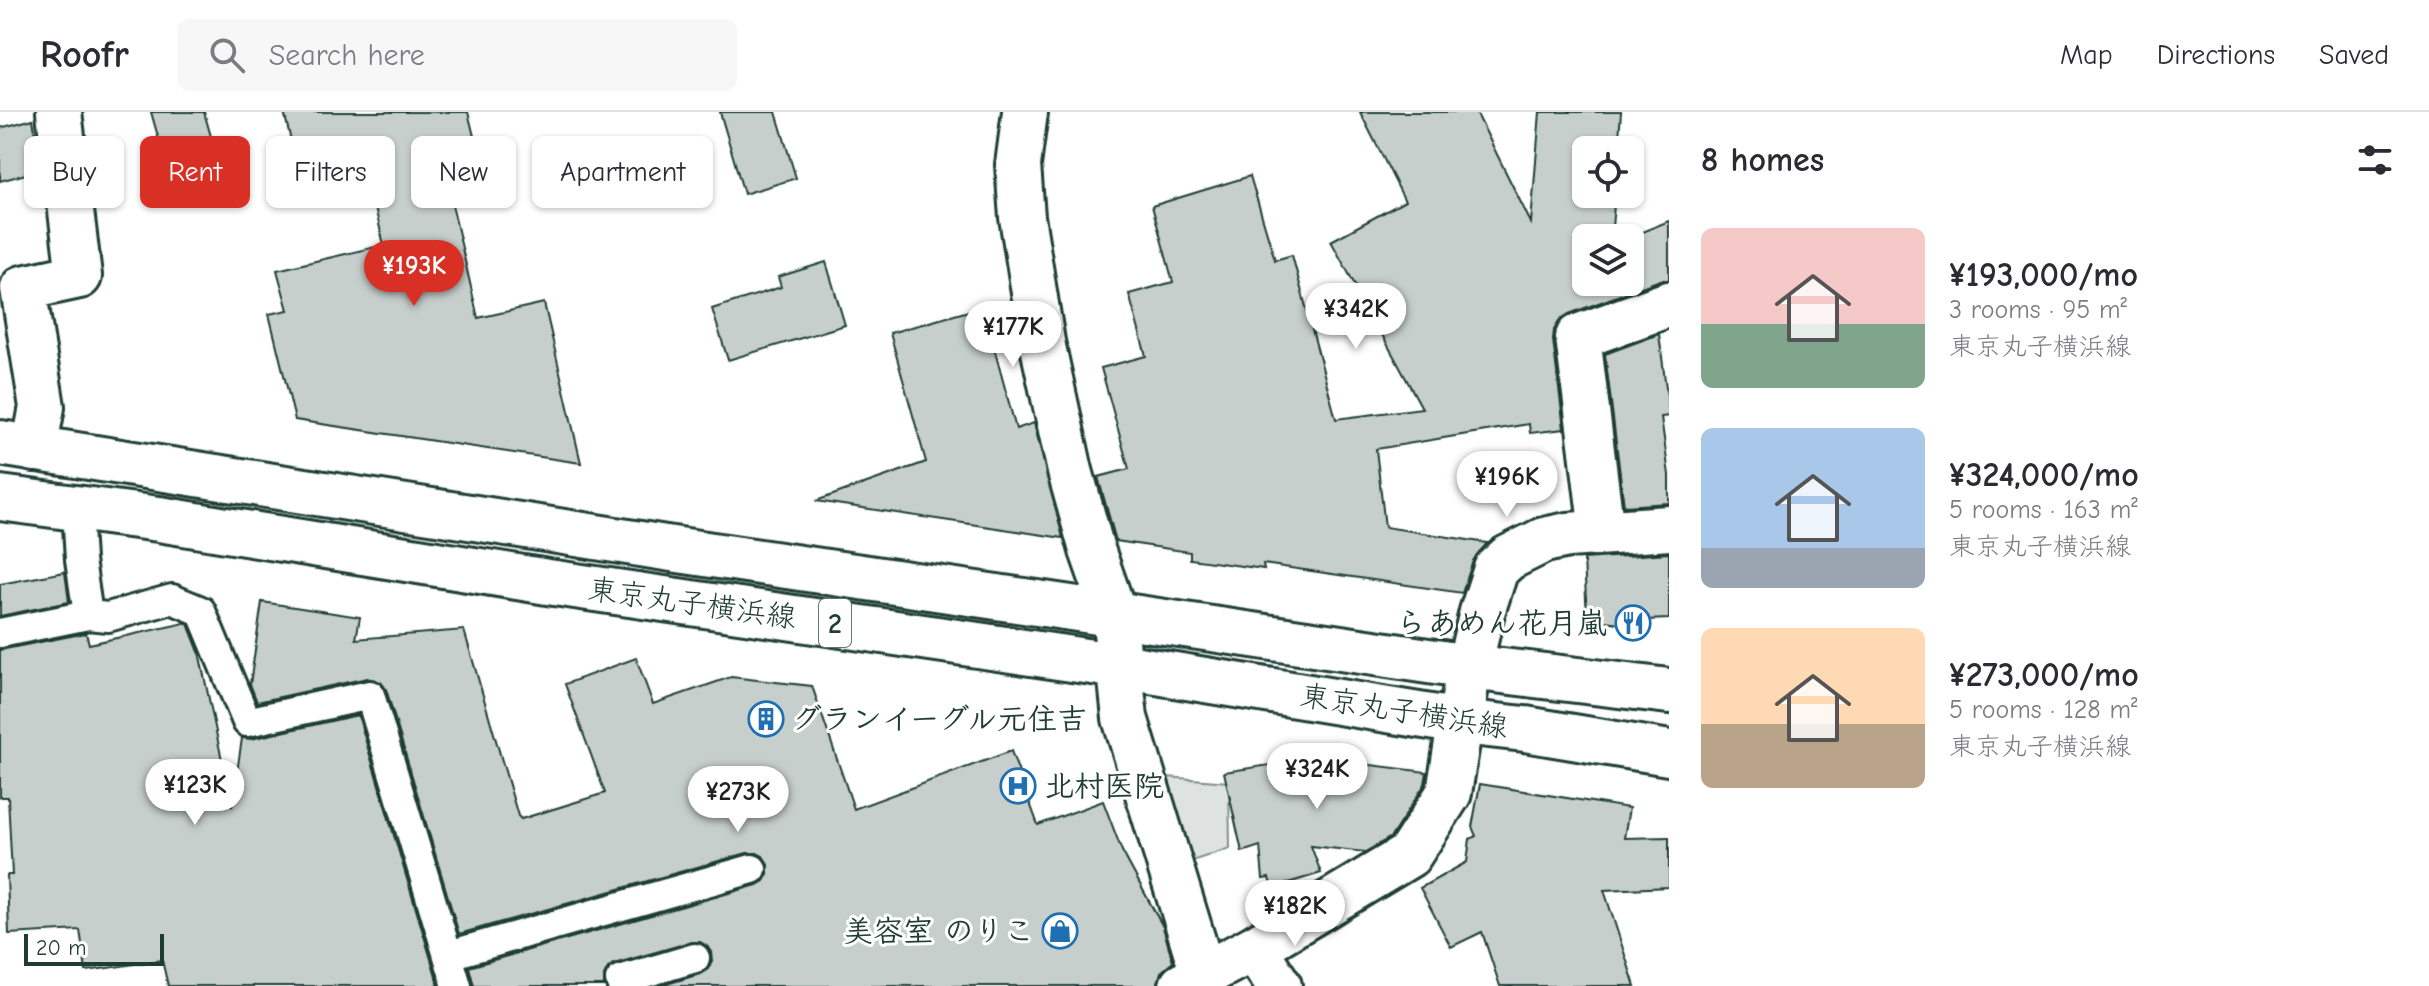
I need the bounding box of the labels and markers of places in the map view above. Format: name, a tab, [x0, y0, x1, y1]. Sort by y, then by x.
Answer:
pin: ¥193K	[358, 240, 470, 308]
pin: ¥342K	[1300, 283, 1412, 351]
pin: ¥177K	[957, 301, 1069, 369]
pin: ¥196K	[1451, 451, 1563, 519]
restaurant icon: らあめん花月嵐	[1614, 604, 1652, 642]
place label: らあめん花月嵐	[1396, 606, 1607, 641]
building icon: グランイーグル元住吉	[747, 700, 785, 738]
place label: グランイーグル元住吉	[792, 702, 1087, 737]
pin: ¥324K	[1261, 743, 1373, 811]
pin: ¥123K	[139, 759, 251, 827]
pin: ¥273K	[682, 766, 794, 834]
hospital icon: 北村医院	[999, 767, 1037, 805]
place label: 北村医院	[1044, 769, 1164, 804]
pin: ¥182K	[1239, 880, 1351, 948]
shop icon: 美容室 のりこ	[1041, 912, 1079, 950]
place label: 美容室 のりこ	[843, 914, 1034, 949]

